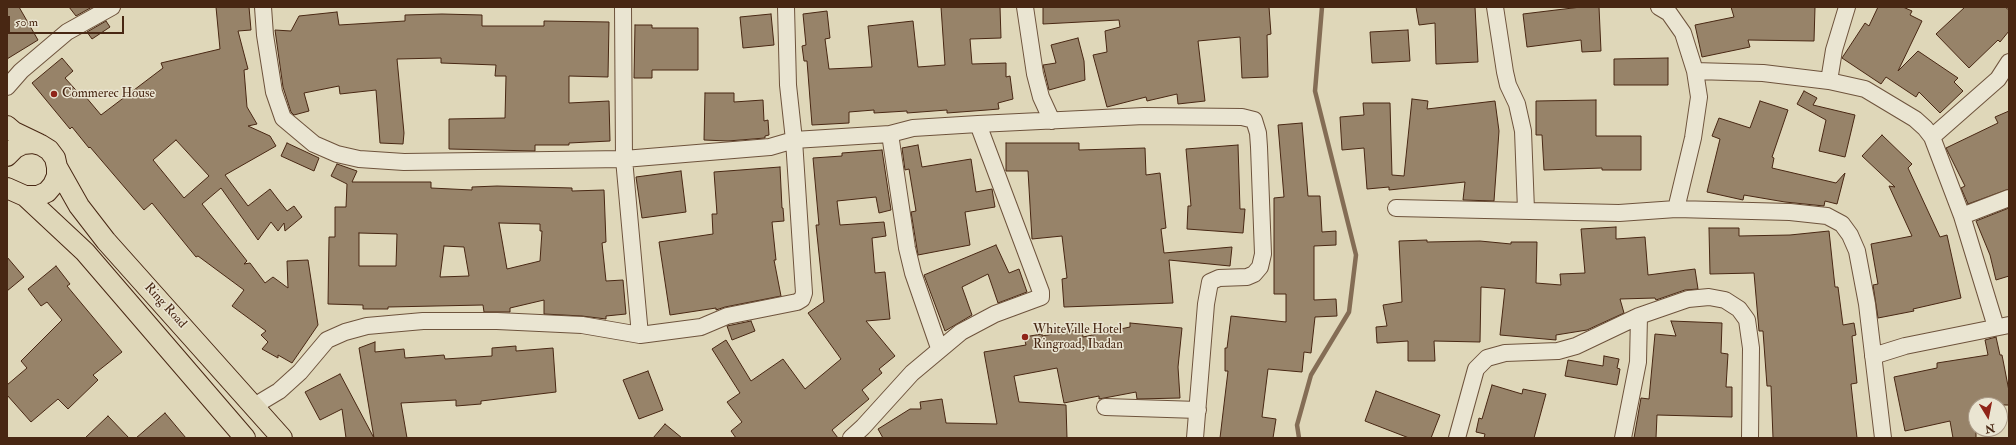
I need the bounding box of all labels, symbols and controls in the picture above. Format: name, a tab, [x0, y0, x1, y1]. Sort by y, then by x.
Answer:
scale bar	[10, 8, 126, 34]
text: 50 m	[15, 15, 38, 30]
place label: Commerec House	[62, 86, 155, 102]
marker: Commerec House	[49, 89, 59, 99]
street label: Ring Road	[141, 280, 189, 332]
place label: WhiteVille Hotel Ringroad, Ibadan	[1033, 322, 1123, 353]
marker: WhiteVille Hotel Ringroad, Ibadan	[1020, 332, 1030, 342]
north arrow	[1968, 397, 2008, 437]
text: N	[1984, 421, 1996, 436]

